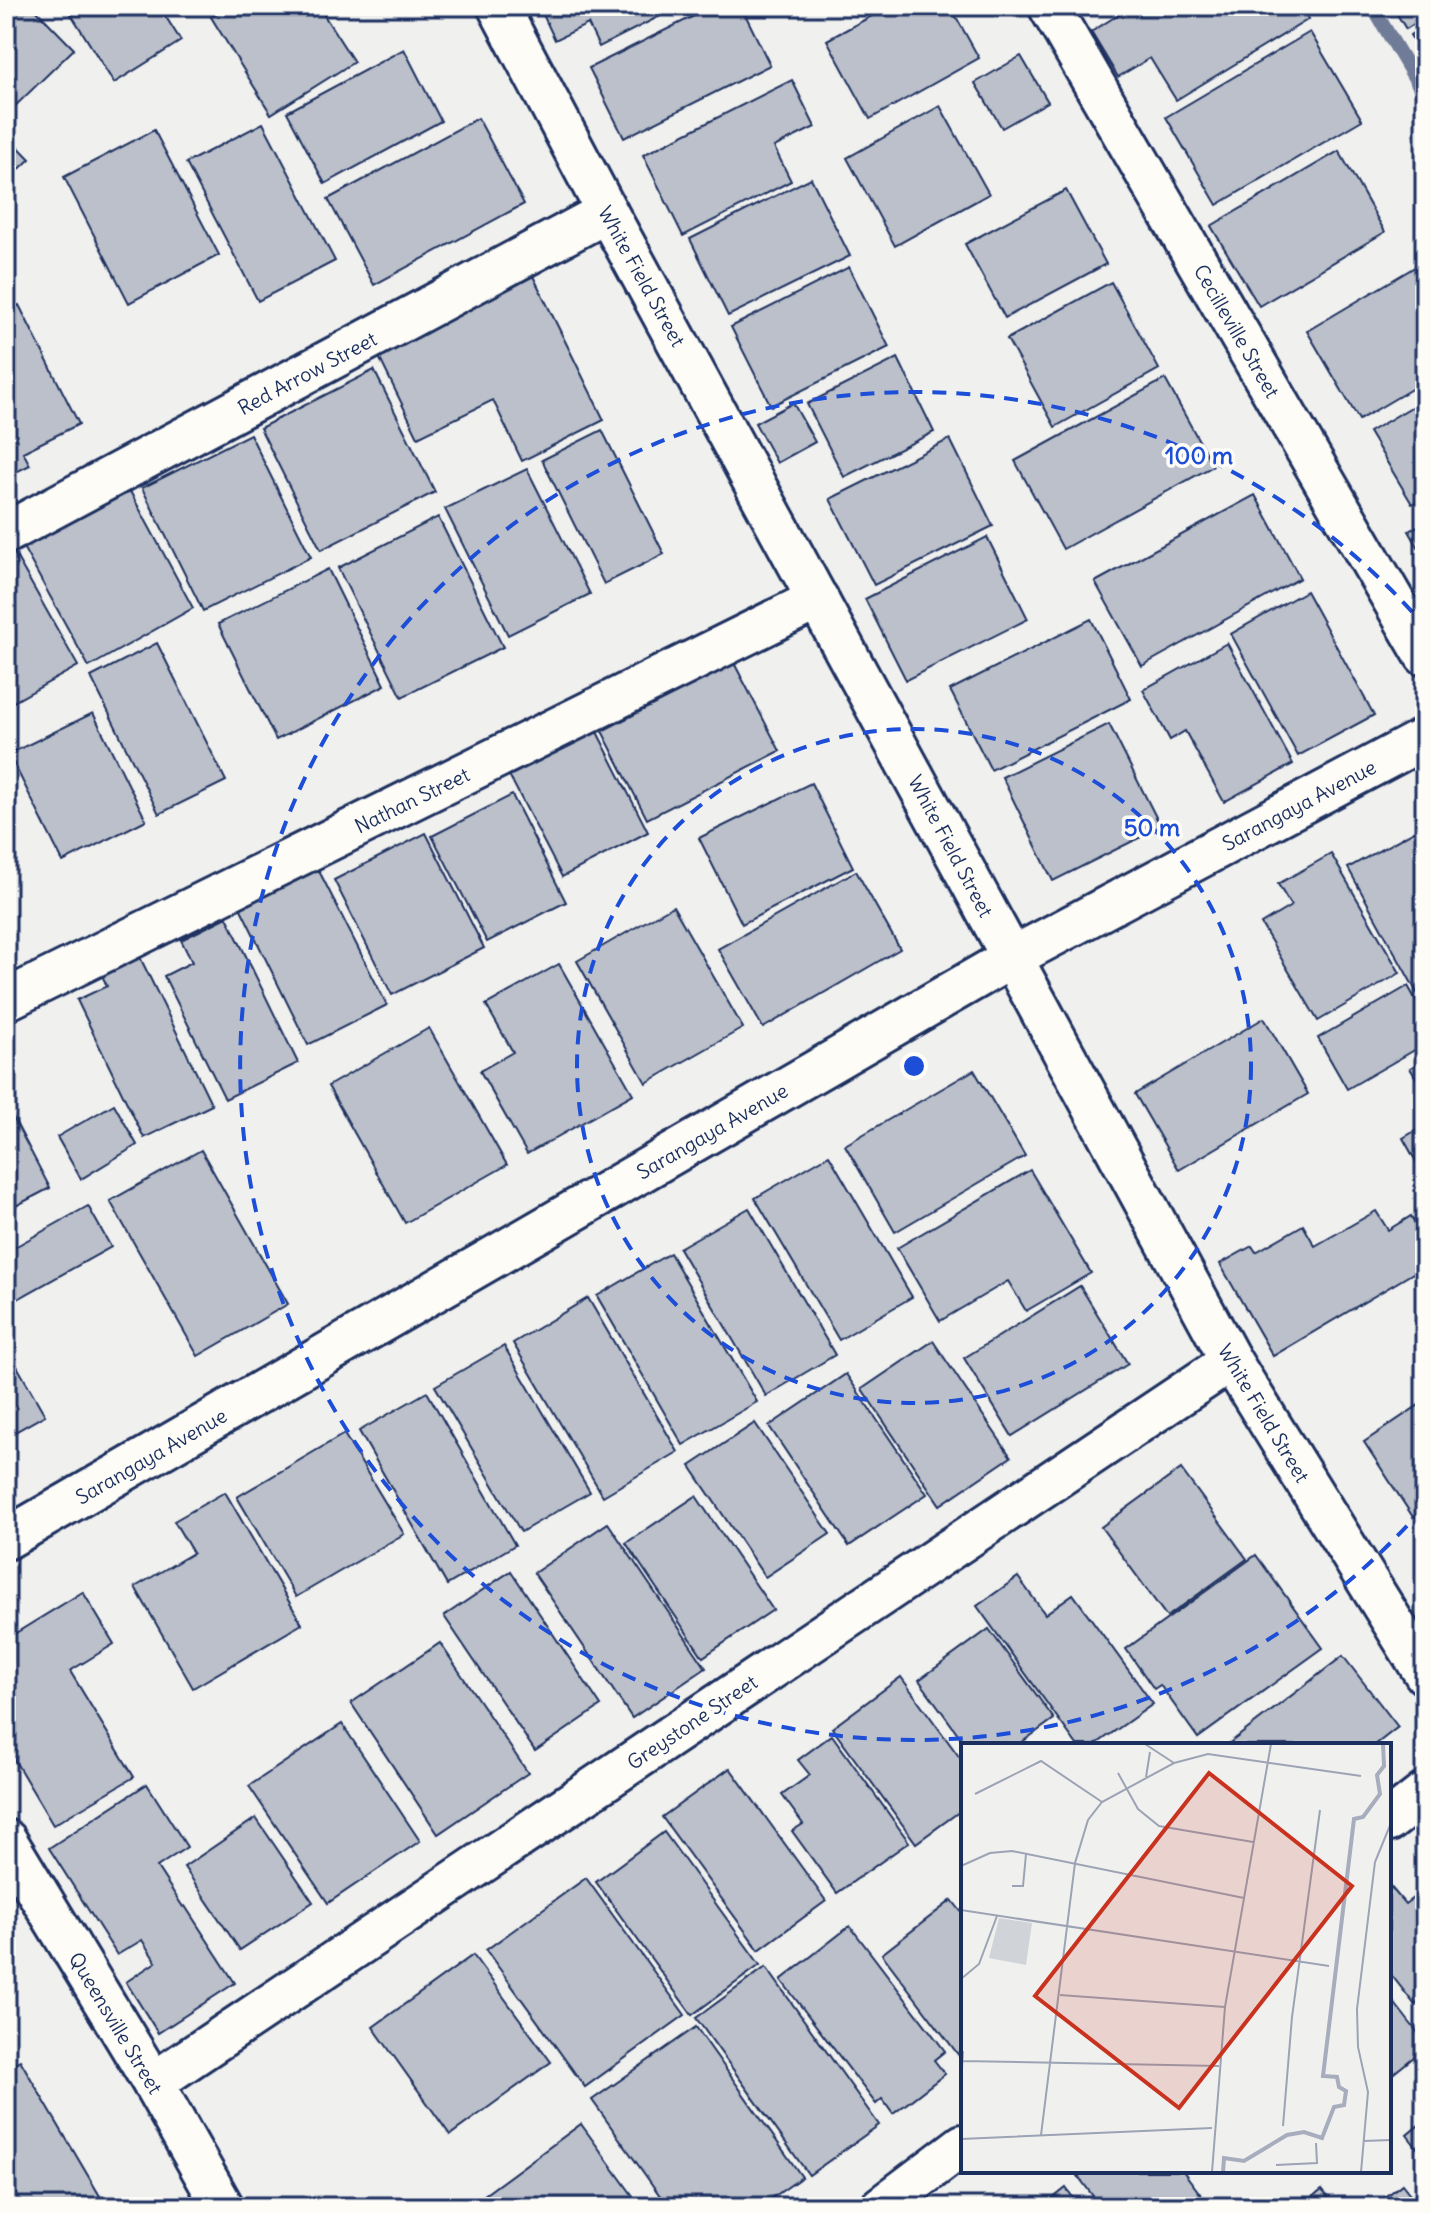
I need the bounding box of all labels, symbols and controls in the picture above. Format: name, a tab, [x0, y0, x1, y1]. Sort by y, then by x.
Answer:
street label: White Field Street	[593, 201, 691, 351]
street label: Cecilleville Street	[1189, 260, 1285, 402]
street label: Red Arrow Street	[233, 326, 381, 420]
text: 100 m	[1165, 440, 1233, 470]
street label: Sarangaya Avenue	[1218, 754, 1380, 856]
street label: Nathan Street	[351, 761, 474, 839]
street label: White Field Street	[903, 771, 999, 921]
text: 50 m	[1124, 812, 1180, 842]
centre of rings	[900, 1052, 928, 1080]
street label: Sarangaya Avenue	[632, 1078, 792, 1184]
street label: White Field Street	[1213, 1339, 1315, 1487]
street label: Sarangaya Avenue	[71, 1403, 231, 1509]
street label: Greystone Street	[622, 1669, 762, 1775]
inset map	[961, 1743, 1391, 2173]
street label: Queensville Street	[64, 1948, 168, 2099]

